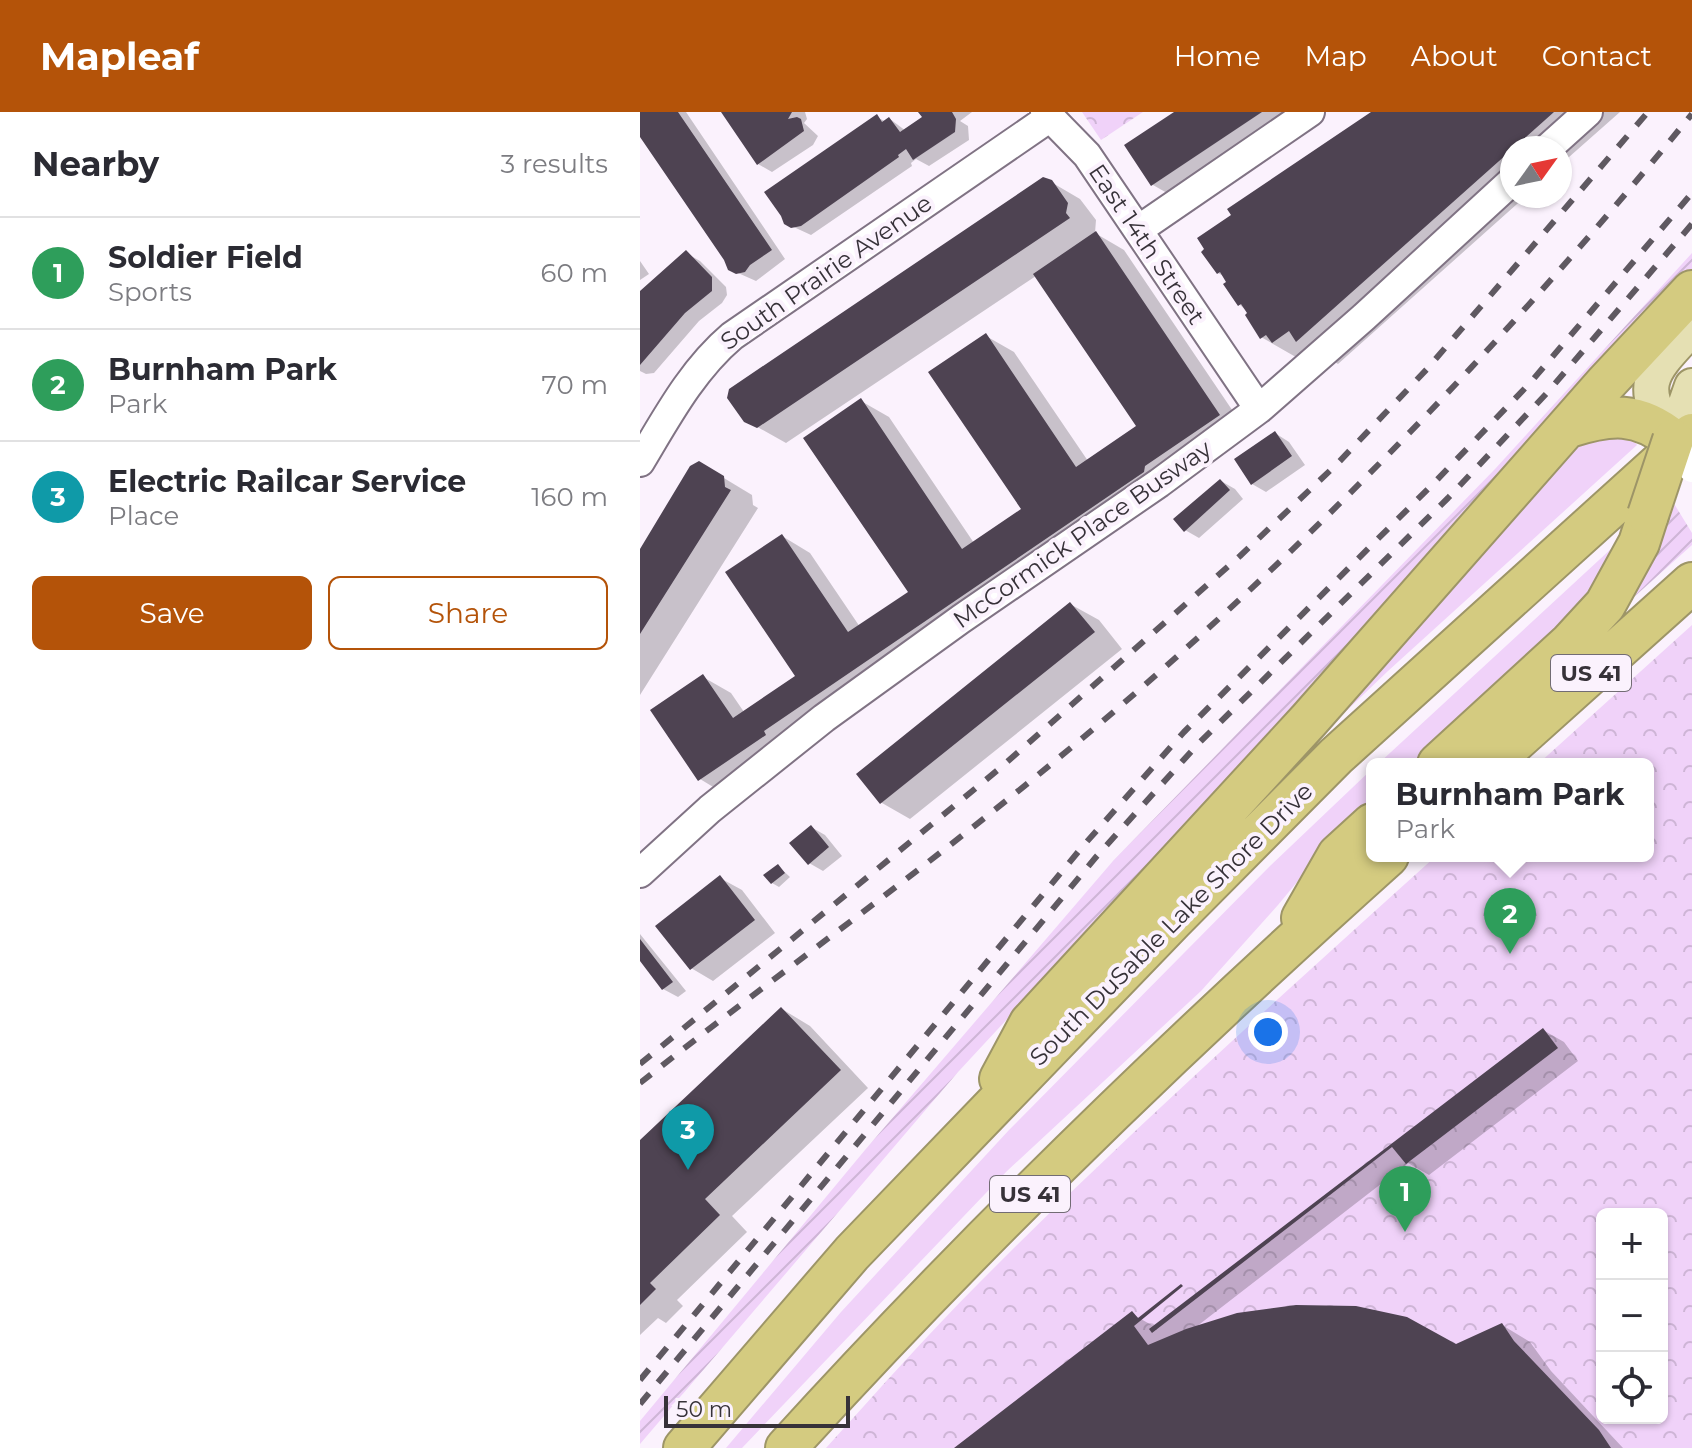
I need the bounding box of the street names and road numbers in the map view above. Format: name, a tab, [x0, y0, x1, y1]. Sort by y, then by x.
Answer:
street label: East 14th Street	[1083, 158, 1211, 330]
street label: South Prairie Avenue	[715, 188, 937, 356]
street label: McCormick Place Busway	[947, 434, 1217, 634]
road number: US 41	[1551, 655, 1631, 691]
street label: South DuSable Lake Shore Drive	[1024, 777, 1318, 1071]
road number: US 41	[990, 1176, 1070, 1212]

